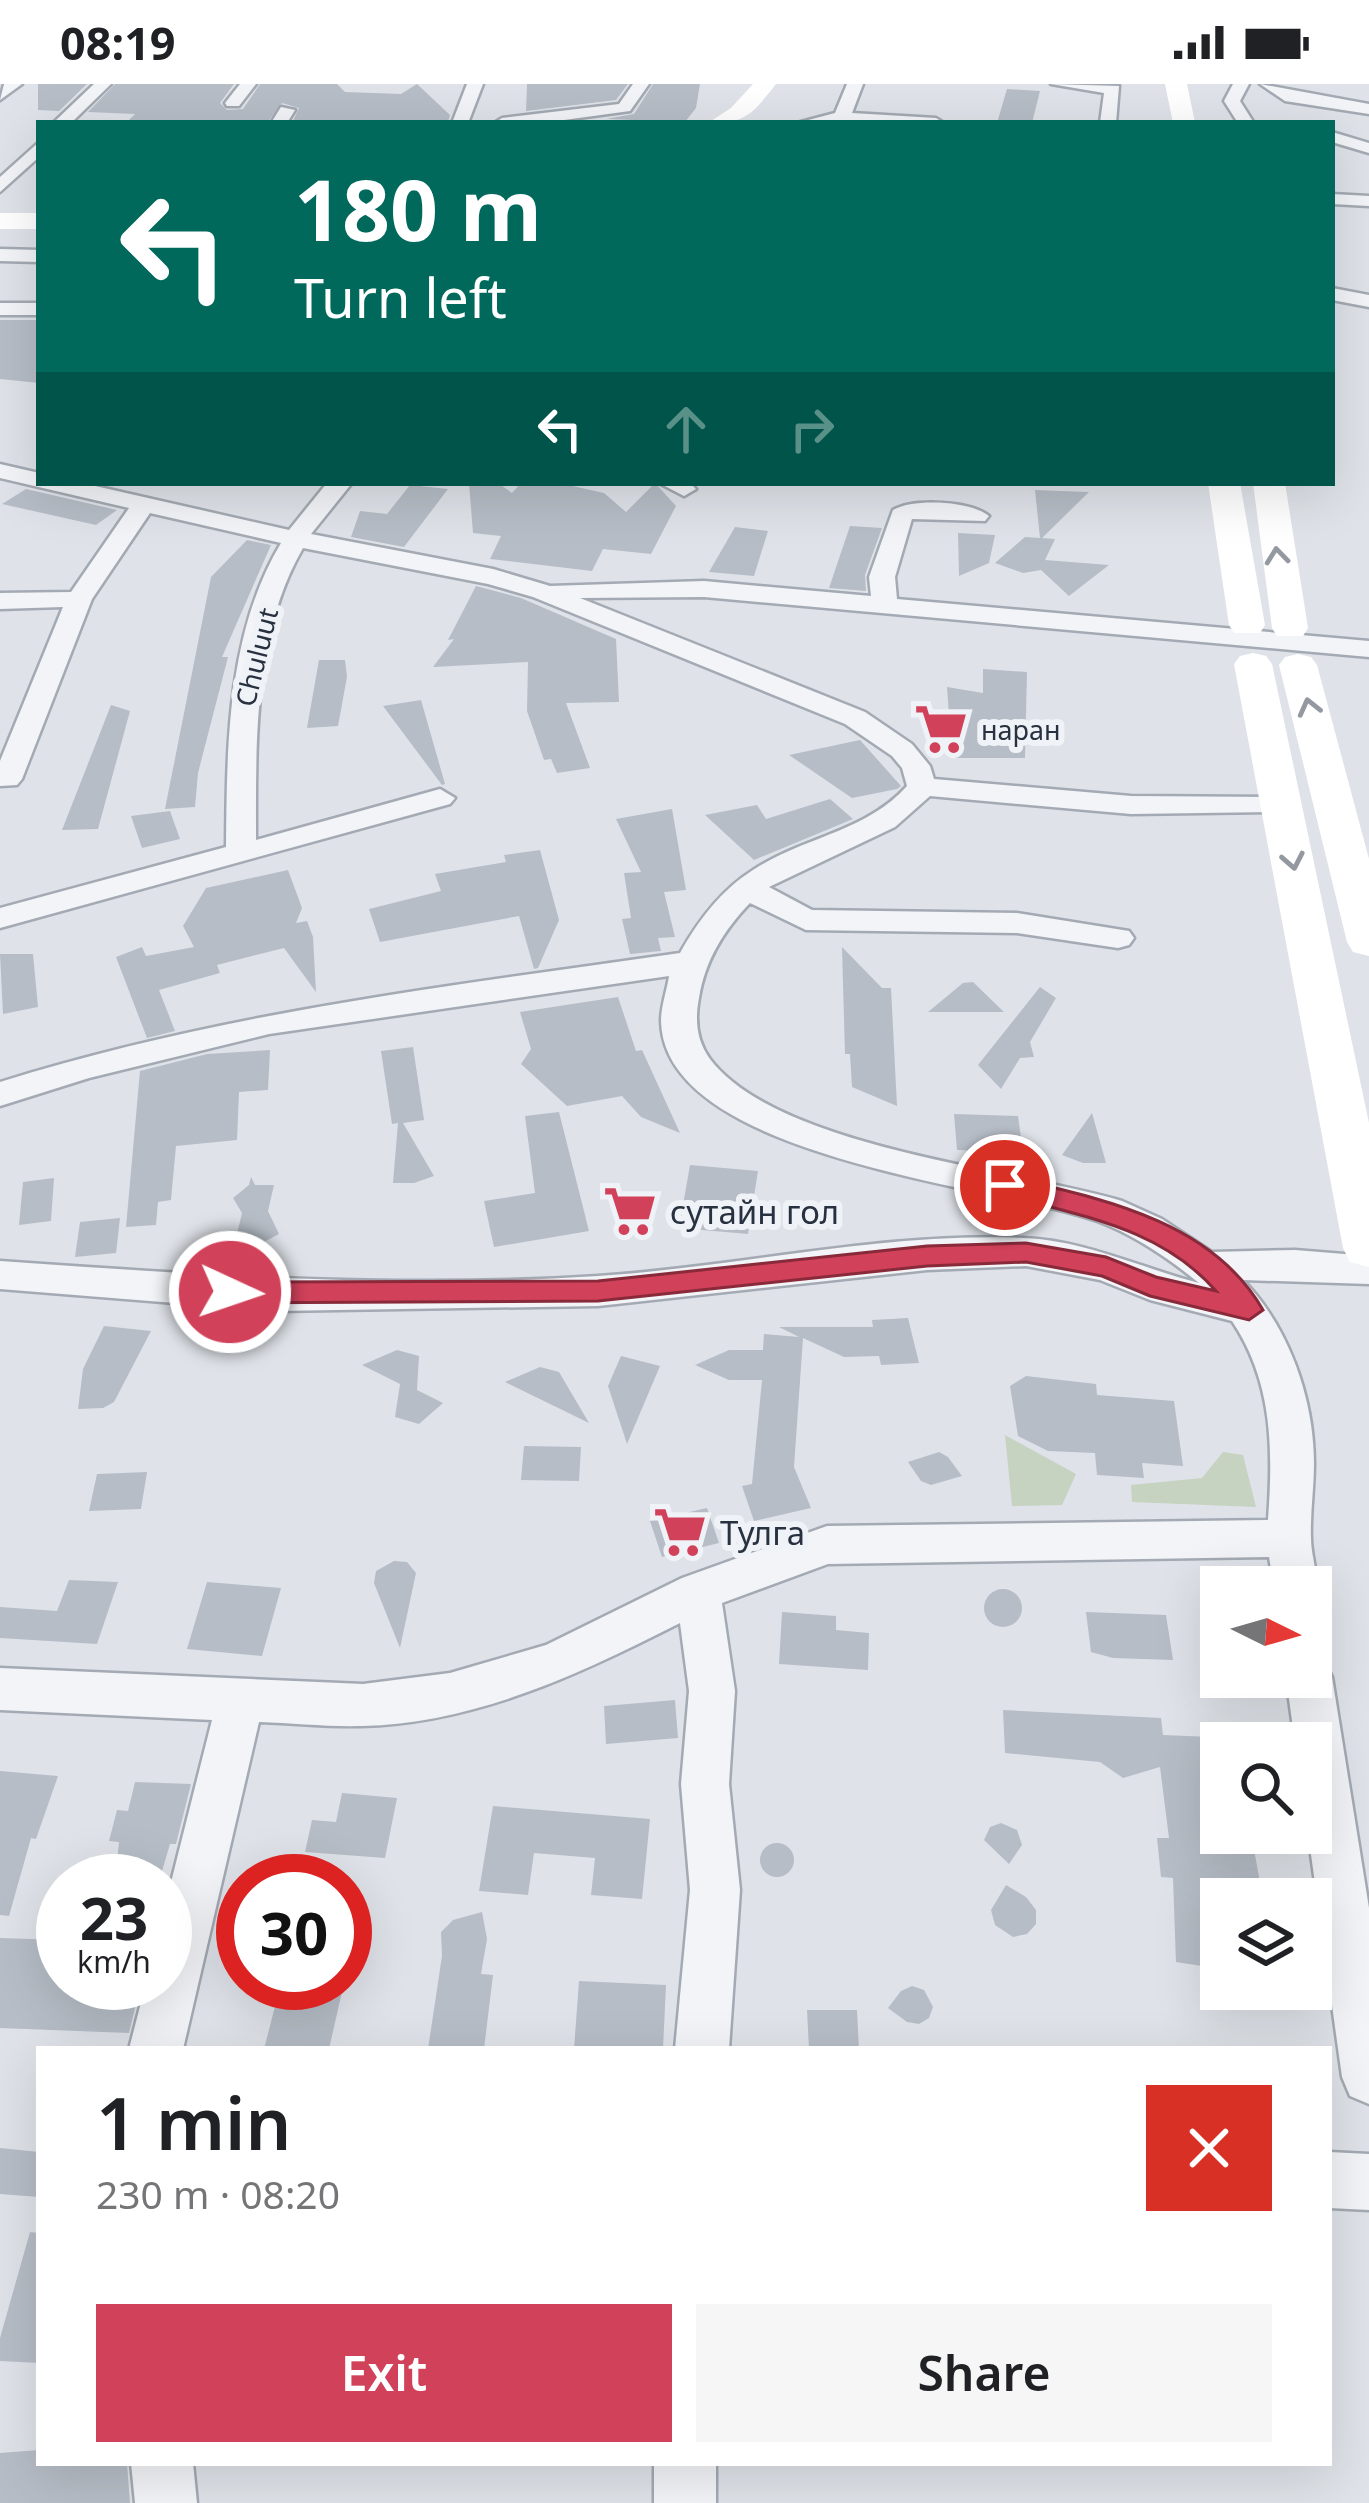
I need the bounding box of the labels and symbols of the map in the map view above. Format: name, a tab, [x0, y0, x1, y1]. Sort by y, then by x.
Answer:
one-way arrow	[1264, 546, 1290, 566]
street label: Chuluut	[226, 604, 286, 710]
one-way arrow	[1298, 697, 1323, 717]
supermarket icon: наран	[912, 700, 970, 758]
place label: наран	[981, 711, 1061, 748]
one-way arrow	[1279, 851, 1305, 871]
pin	[954, 1134, 1056, 1236]
supermarket icon: сутайн гол	[601, 1182, 659, 1240]
place label: сутайн гол	[670, 1189, 839, 1234]
position arrow	[167, 1229, 293, 1355]
supermarket icon: Тулга	[651, 1503, 709, 1561]
place label: Тулга	[720, 1510, 805, 1555]
north arrow	[1200, 1566, 1332, 1698]
speed limit sign: 30	[216, 1854, 372, 2010]

